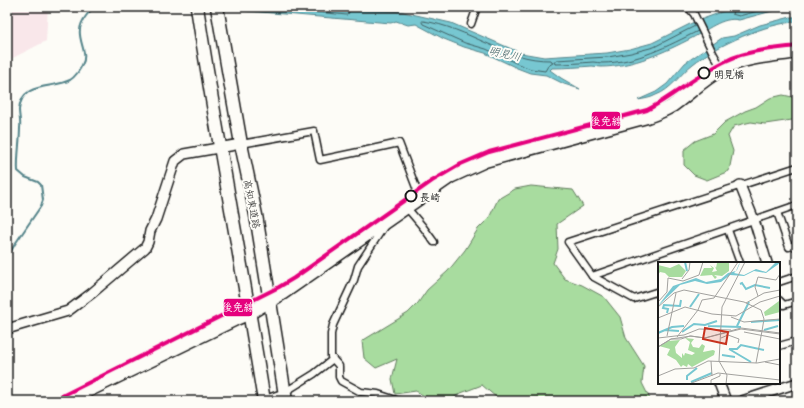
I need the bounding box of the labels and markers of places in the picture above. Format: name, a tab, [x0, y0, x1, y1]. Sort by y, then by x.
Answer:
marker: 明見橋	[697, 66, 711, 80]
place label: 明見橋	[714, 66, 744, 81]
marker: 長崎	[404, 189, 418, 203]
place label: 長崎	[420, 189, 440, 204]

